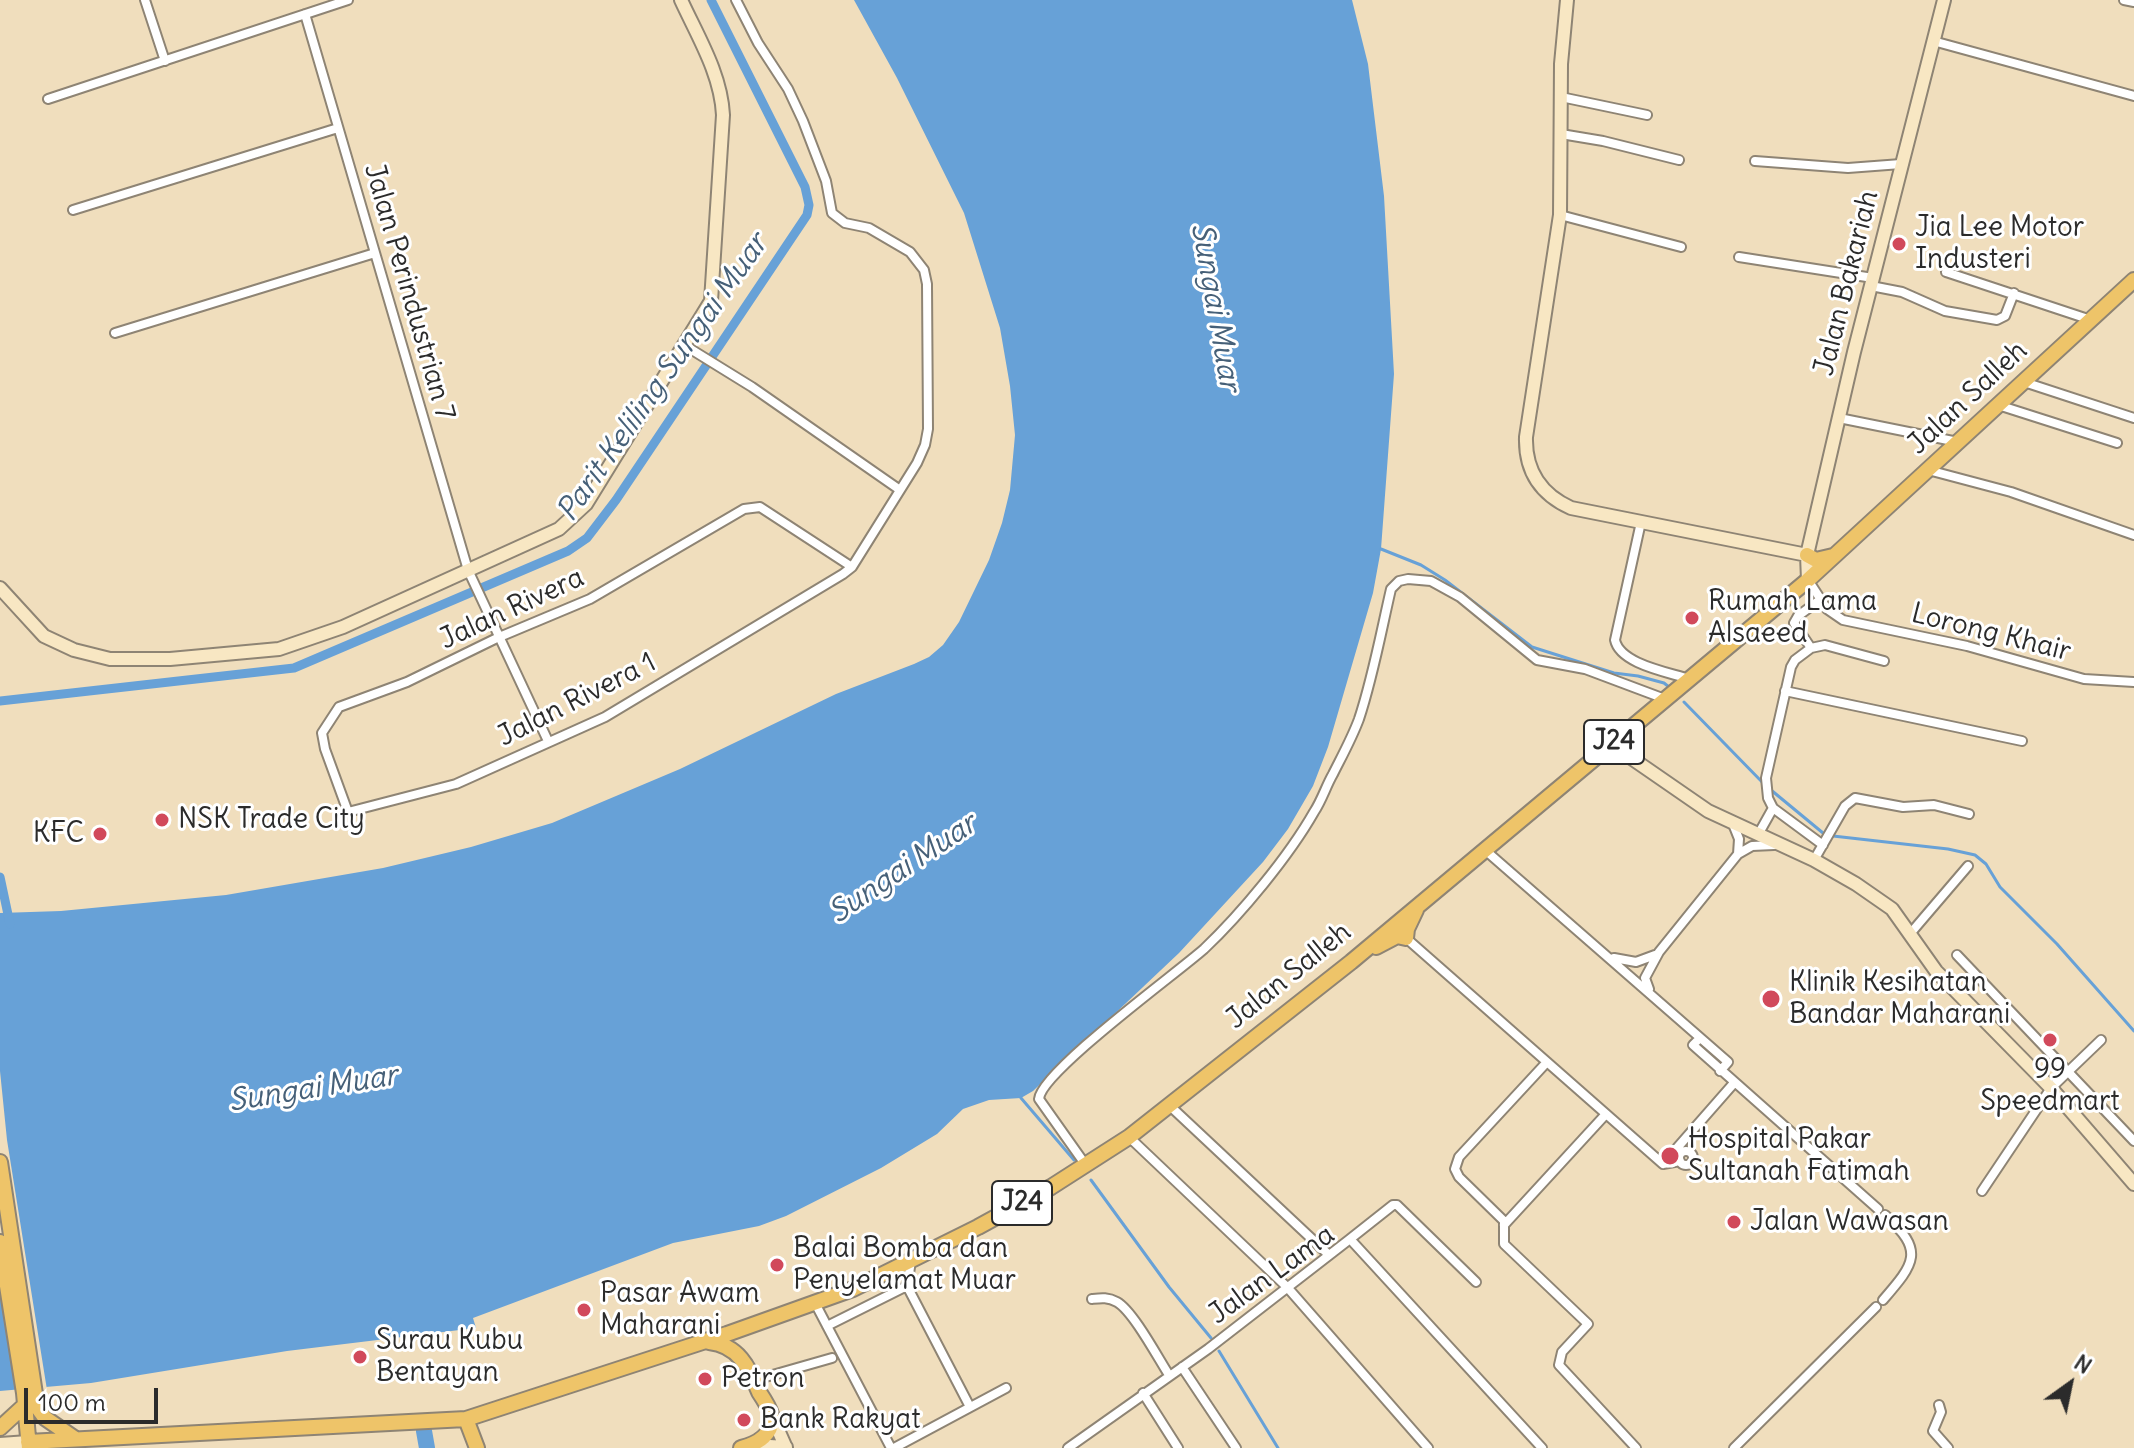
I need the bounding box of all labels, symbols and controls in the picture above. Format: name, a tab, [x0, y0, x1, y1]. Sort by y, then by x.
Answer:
street label: Jalan Perindustrian 7	[356, 160, 462, 424]
street label: Jalan Bakariah	[1808, 187, 1886, 379]
place label: Jia Lee Motor Industeri	[1915, 211, 2084, 277]
water label: Sungai Muar	[1182, 220, 1248, 394]
water label: Parit Keliling Sungai Muar	[550, 227, 776, 529]
marker: Jia Lee Motor Industeri	[1890, 235, 1908, 253]
street label: Jalan Salleh	[1901, 334, 2035, 462]
street label: Jalan Rivera	[435, 561, 589, 657]
place label: Rumah Lama Alsaeed	[1708, 585, 1877, 651]
street label: Lorong Khair	[1908, 597, 2074, 669]
marker: Rumah Lama Alsaeed	[1683, 609, 1701, 627]
street label: Jalan Rivera 1	[492, 646, 662, 754]
road number: J24	[1584, 720, 1644, 764]
place label: NSK Trade City	[178, 803, 365, 837]
water label: Sungai Muar	[822, 806, 984, 932]
marker: NSK Trade City	[153, 811, 171, 829]
place label: KFC	[33, 817, 84, 851]
marker: KFC	[91, 825, 109, 843]
street label: Jalan Salleh	[1220, 916, 1358, 1036]
place label: Klinik Kesihatan Bandar Maharani	[1789, 966, 2010, 1032]
marker: Klinik Kesihatan Bandar Maharani	[1760, 988, 1782, 1010]
marker: 99 Speedmart	[2041, 1031, 2059, 1049]
place label: 99 Speedmart	[1980, 1053, 2120, 1119]
water label: Sungai Muar	[226, 1058, 400, 1120]
place label: Hospital Pakar Sultanah Fatimah	[1688, 1123, 1910, 1189]
marker: Hospital Pakar Sultanah Fatimah	[1659, 1145, 1681, 1167]
road number: J24	[992, 1181, 1052, 1225]
place label: Jalan Wawasan	[1750, 1205, 1949, 1239]
marker: Jalan Wawasan	[1725, 1213, 1743, 1231]
street label: Jalan Lama	[1203, 1218, 1341, 1332]
place label: Balai Bomba dan Penyelamat Muar	[793, 1232, 1016, 1298]
marker: Balai Bomba dan Penyelamat Muar	[768, 1256, 786, 1274]
place label: Pasar Awam Maharani	[600, 1277, 759, 1343]
marker: Pasar Awam Maharani	[575, 1301, 593, 1319]
place label: Surau Kubu Bentayan	[376, 1324, 523, 1390]
north arrow	[2030, 1344, 2110, 1424]
marker: Surau Kubu Bentayan	[351, 1348, 369, 1366]
text: N	[2069, 1348, 2097, 1380]
place label: Petron	[721, 1362, 804, 1396]
marker: Petron	[696, 1370, 714, 1388]
scale bar	[28, 1372, 162, 1422]
text: 100 m	[38, 1387, 106, 1417]
place label: Bank Rakyat	[760, 1403, 921, 1437]
marker: Bank Rakyat	[735, 1411, 753, 1429]

